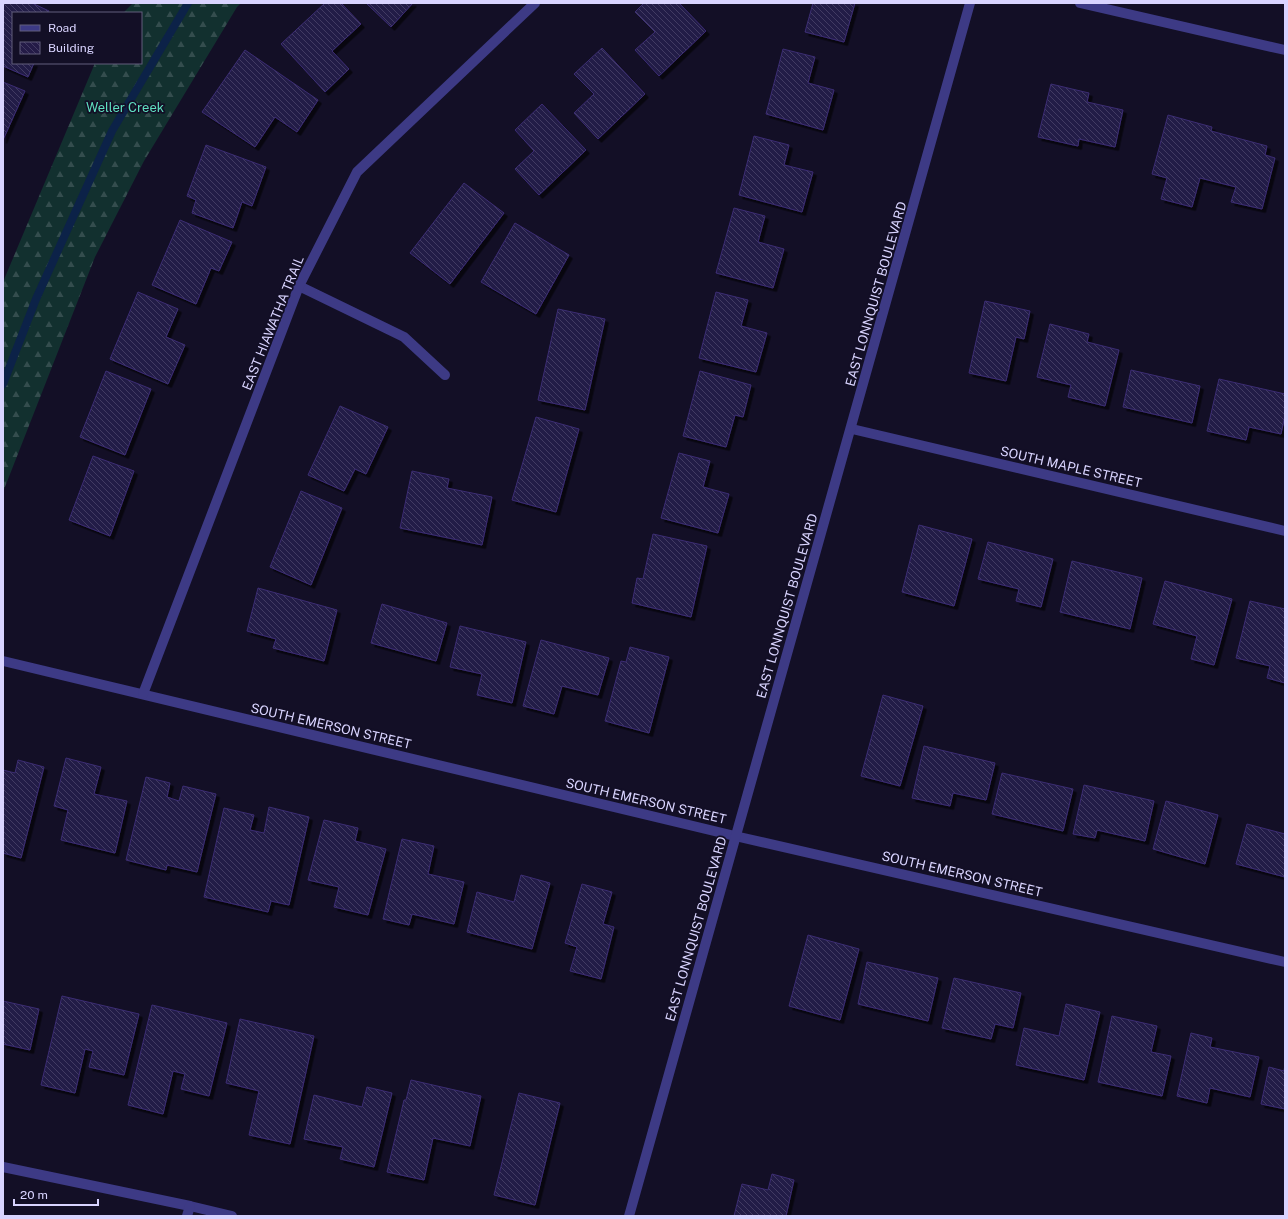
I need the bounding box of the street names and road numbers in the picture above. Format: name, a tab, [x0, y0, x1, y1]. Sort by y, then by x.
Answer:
street label: EAST LONNQUIST BOULEVARD	[842, 200, 910, 388]
street label: EAST HIAWATHA TRAIL	[239, 254, 307, 392]
street label: SOUTH MAPLE STREET	[999, 443, 1143, 491]
street label: EAST LONNQUIST BOULEVARD	[753, 512, 821, 700]
street label: SOUTH EMERSON STREET	[249, 700, 413, 752]
street label: SOUTH EMERSON STREET	[564, 775, 728, 827]
street label: EAST LONNQUIST BOULEVARD	[662, 835, 730, 1023]
street label: SOUTH EMERSON STREET	[880, 848, 1044, 900]

